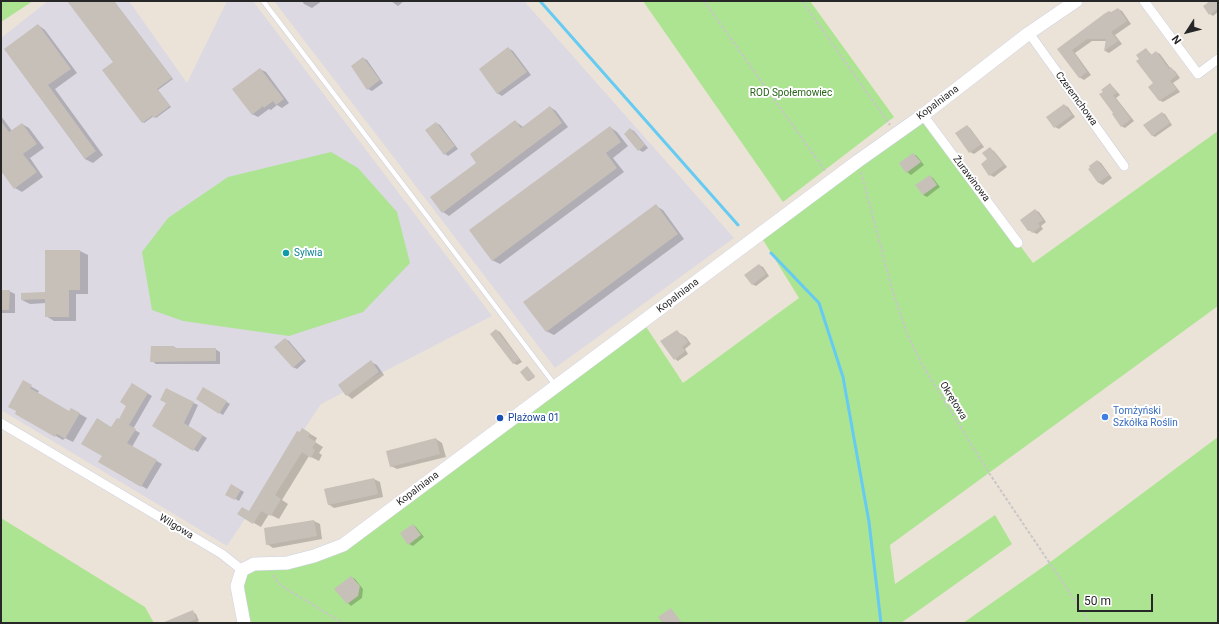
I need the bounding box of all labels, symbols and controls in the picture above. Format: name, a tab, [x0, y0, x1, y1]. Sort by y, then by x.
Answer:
north arrow	[1167, 12, 1207, 52]
text: N	[1169, 32, 1184, 46]
street label: Czeremchowa	[1052, 70, 1100, 128]
street label: Kopalniana	[915, 83, 961, 123]
park label: ROD Społemowiec	[750, 87, 832, 99]
street label: Żurawinowa	[950, 154, 992, 204]
place label: Sylwia	[294, 247, 322, 259]
marker: Sylwia	[281, 248, 291, 258]
street label: Kopalniana	[655, 276, 701, 316]
street label: Okrętowa	[937, 380, 969, 422]
place label: Tomżyński Szkółka Roślin	[1113, 405, 1178, 428]
place label: Plażowa 01	[508, 412, 559, 424]
marker: Tomżyński Szkółka Roślin	[1100, 412, 1110, 422]
marker: Plażowa 01	[495, 413, 505, 423]
street label: Kopalniana	[395, 469, 441, 509]
street label: Wilgowa	[157, 512, 195, 542]
scale bar	[1079, 586, 1155, 612]
text: 50 m	[1084, 594, 1111, 608]

